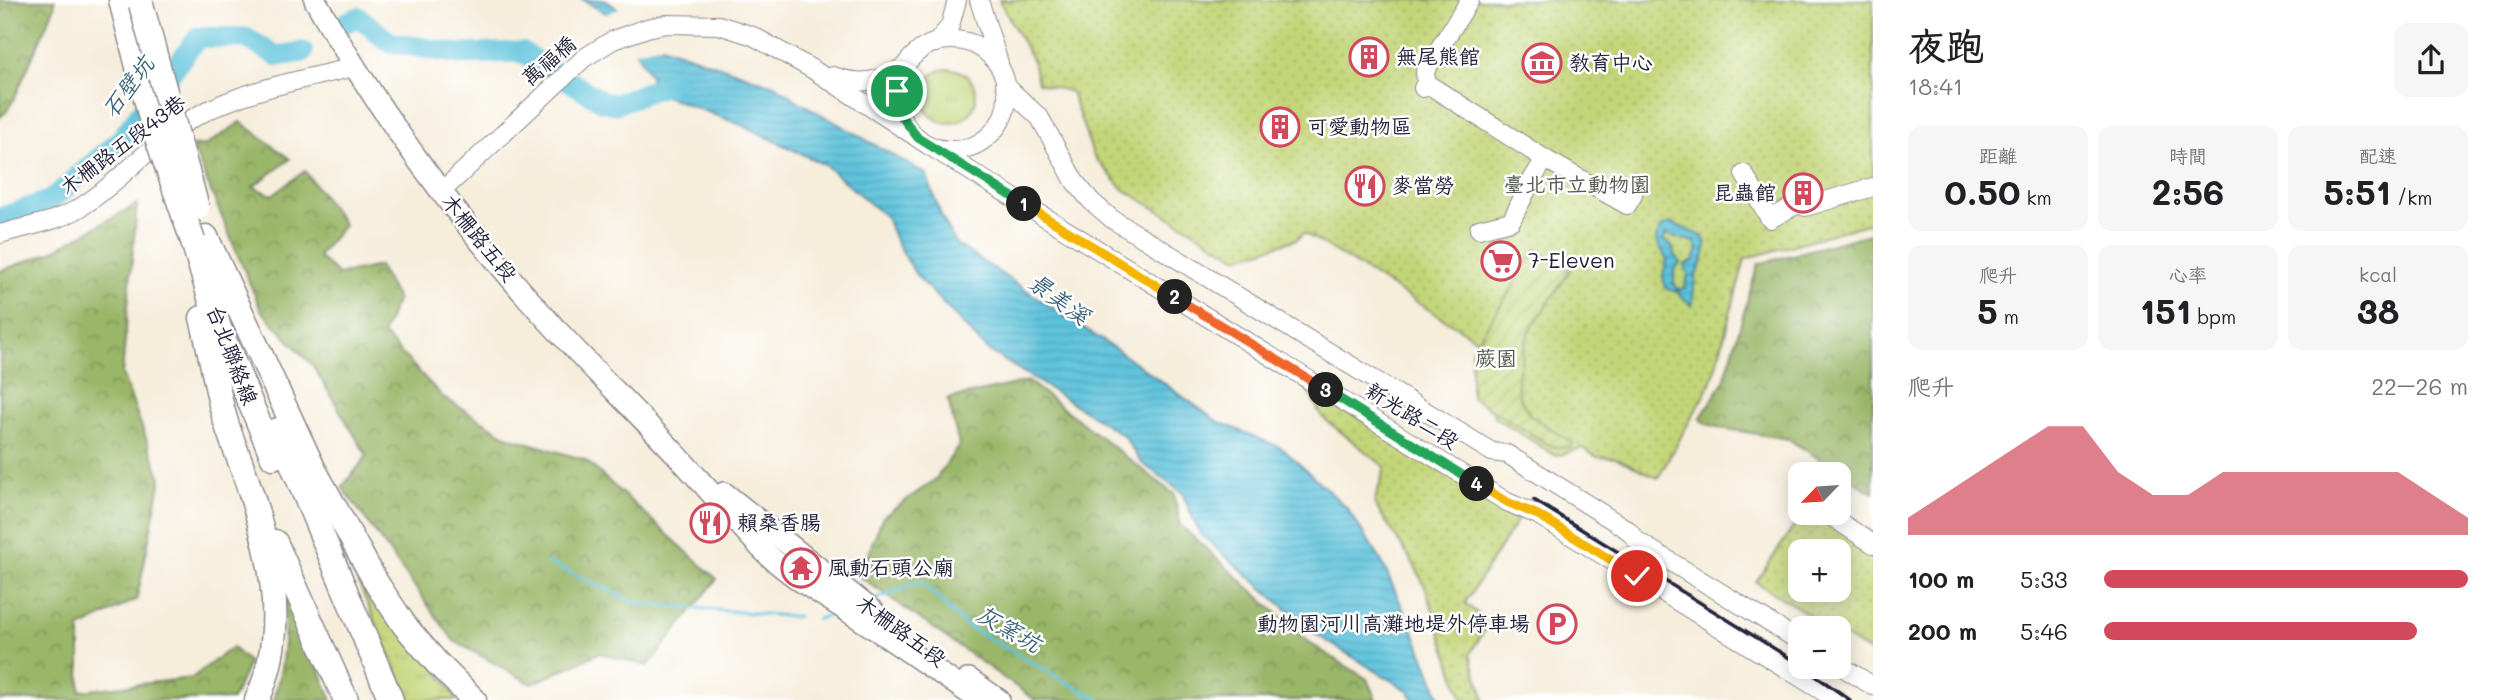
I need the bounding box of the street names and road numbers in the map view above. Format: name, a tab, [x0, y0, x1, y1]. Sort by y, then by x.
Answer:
street label: 萬福橋	[515, 29, 581, 91]
street label: 木柵路五段43巷	[54, 88, 190, 200]
street label: 木柵路五段	[437, 188, 524, 286]
street label: 台北聯絡線	[202, 301, 265, 408]
street label: 新光路二段	[1361, 375, 1464, 454]
street label: 木柵路五段	[851, 588, 952, 672]

